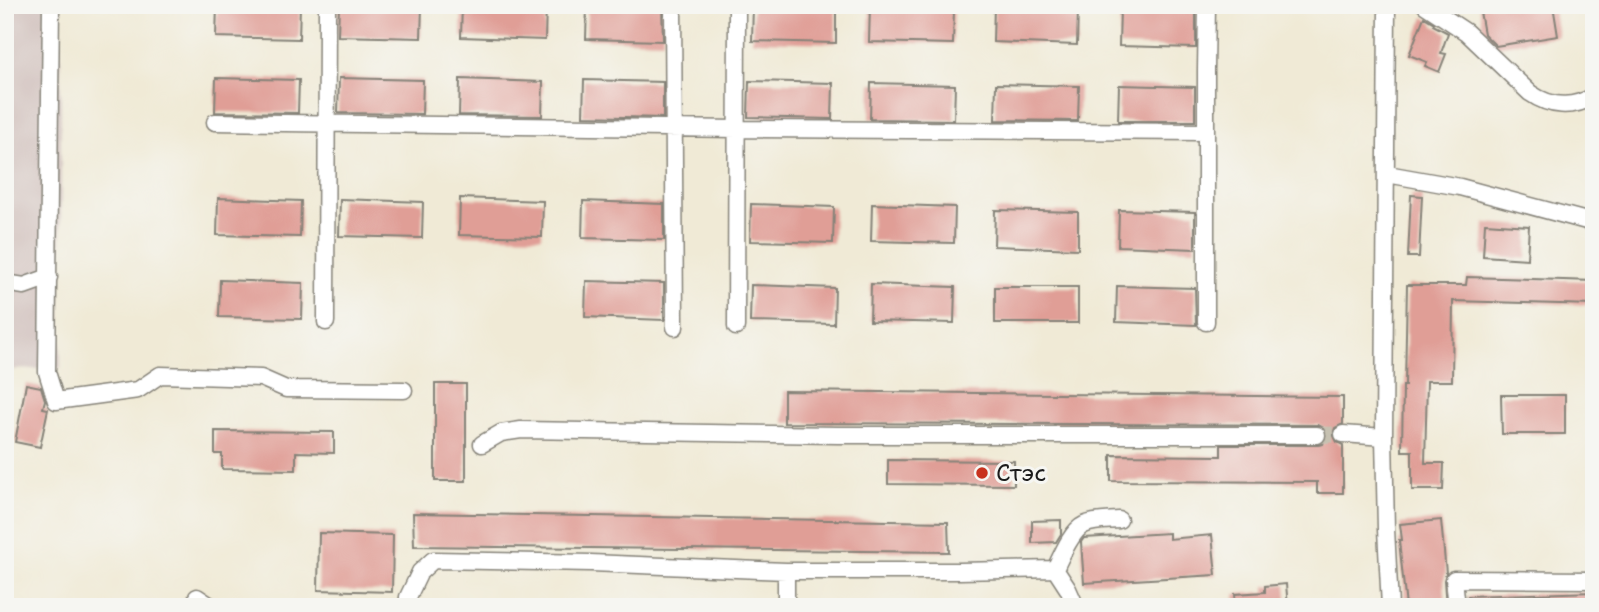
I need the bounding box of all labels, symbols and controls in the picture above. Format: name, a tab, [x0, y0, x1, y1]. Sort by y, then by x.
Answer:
place label: Стэс	[996, 457, 1046, 489]
marker: Стэс	[974, 465, 990, 481]

